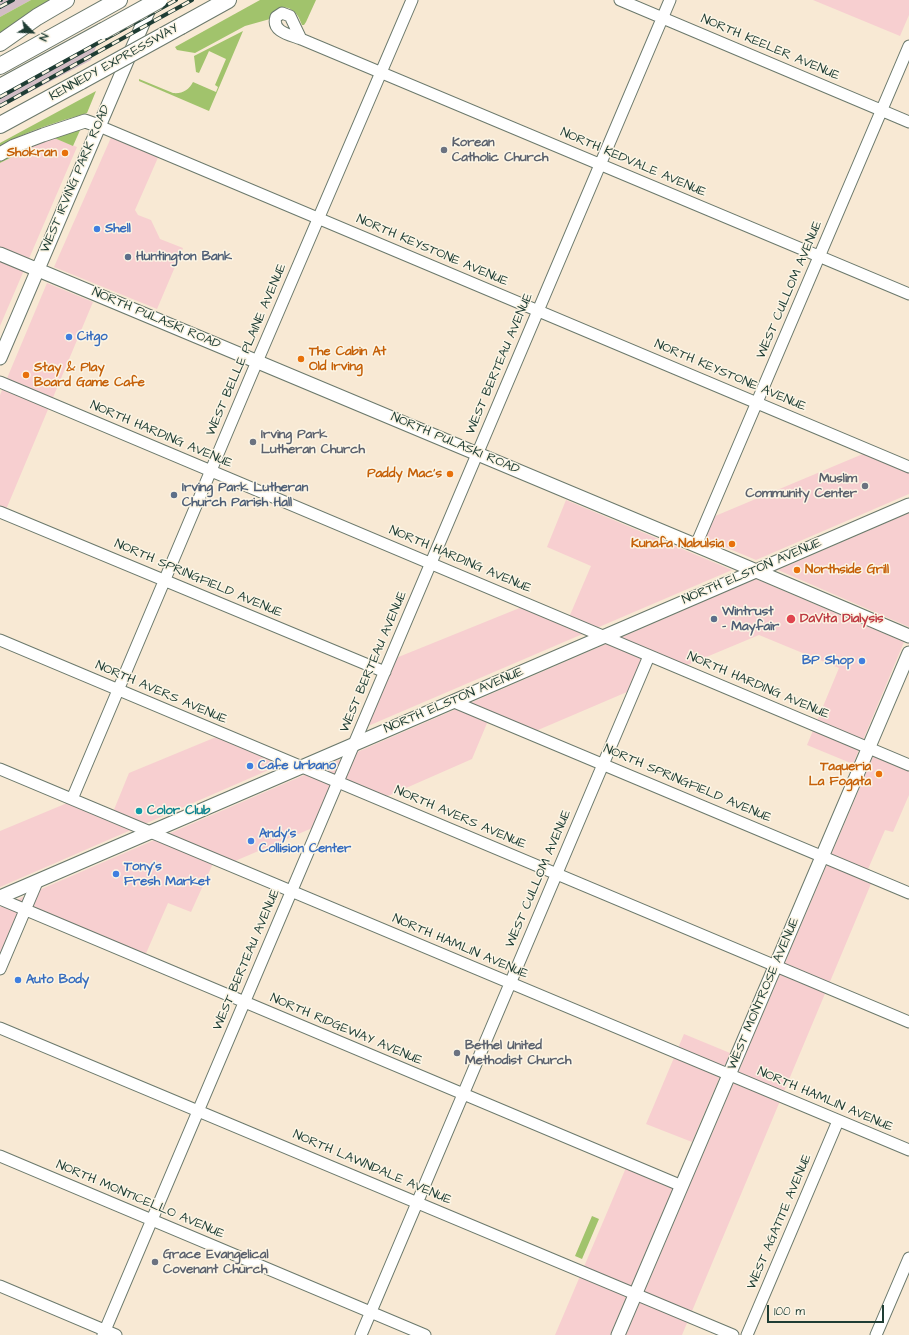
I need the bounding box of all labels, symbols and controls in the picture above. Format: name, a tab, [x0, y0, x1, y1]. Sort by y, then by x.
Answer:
north arrow	[12, 12, 52, 52]
street label: NORTH KEELER AVENUE	[698, 12, 842, 84]
street label: KENNEDY EXPRESSWAY	[47, 21, 181, 105]
text: N	[35, 31, 52, 43]
street label: WEST IRVING PARK ROAD	[38, 103, 114, 255]
street label: NORTH KEDVALE AVENUE	[558, 125, 708, 201]
place label: Korean Catholic Church	[452, 135, 548, 166]
place label: Shokran	[7, 145, 57, 161]
marker: Korean Catholic Church	[439, 145, 449, 155]
marker: Shokran	[60, 148, 70, 158]
street label: NORTH KEYSTONE AVENUE	[354, 212, 510, 290]
street label: WEST CULLOM AVENUE	[754, 219, 826, 361]
place label: Shell	[105, 221, 131, 237]
marker: Shell	[92, 224, 102, 234]
place label: Huntington Bank	[136, 249, 232, 265]
marker: Huntington Bank	[123, 252, 133, 262]
street label: WEST BELLE PLAINE AVENUE	[204, 262, 290, 438]
street label: NORTH PULASKI ROAD	[89, 285, 223, 353]
street label: WEST BERTEAU AVENUE	[463, 291, 537, 437]
place label: Citgo	[77, 329, 107, 345]
marker: Citgo	[64, 332, 74, 342]
street label: NORTH KEYSTONE AVENUE	[652, 337, 808, 415]
place label: The Cabin At Old Irving	[309, 344, 386, 375]
marker: The Cabin At Old Irving	[296, 354, 306, 364]
place label: Stay & Play Board Game Cafe	[34, 360, 145, 391]
marker: Stay & Play Board Game Cafe	[21, 370, 31, 380]
street label: NORTH HARDING AVENUE	[88, 398, 234, 472]
street label: NORTH PULASKI ROAD	[388, 410, 522, 478]
place label: Irving Park Lutheran Church	[261, 427, 365, 458]
marker: Irving Park Lutheran Church	[248, 437, 258, 447]
place label: Paddy Mac’s	[367, 466, 442, 482]
marker: Paddy Mac’s	[445, 469, 455, 479]
place label: Muslim Community Center	[745, 471, 857, 502]
place label: Irving Park Lutheran Church Parish Hall	[182, 480, 308, 511]
marker: Muslim Community Center	[860, 481, 870, 491]
marker: Irving Park Lutheran Church Parish Hall	[169, 490, 179, 500]
street label: NORTH HARDING AVENUE	[387, 523, 533, 597]
street label: NORTH SPRINGFIELD AVENUE	[112, 536, 284, 622]
place label: Kunafa Nabulsia	[631, 536, 724, 552]
street label: NORTH ELSTON AVENUE	[680, 536, 824, 608]
marker: Kunafa Nabulsia	[727, 539, 737, 549]
place label: Northside Grill	[805, 562, 889, 578]
marker: Northside Grill	[792, 565, 802, 575]
street label: WEST BERTEAU AVENUE	[337, 589, 411, 735]
place label: Wintrust - Mayfair	[722, 604, 779, 635]
place label: DaVita Dialysis	[800, 611, 883, 627]
marker: DaVita Dialysis	[785, 613, 797, 625]
marker: Wintrust - Mayfair	[709, 614, 719, 624]
street label: NORTH HARDING AVENUE	[685, 649, 831, 723]
place label: BP Shop	[802, 653, 854, 669]
marker: BP Shop	[857, 656, 867, 666]
street label: NORTH AVERS AVENUE	[93, 658, 229, 728]
street label: NORTH ELSTON AVENUE	[382, 665, 526, 737]
street label: NORTH SPRINGFIELD AVENUE	[601, 741, 773, 827]
place label: Cafe Urbano	[258, 758, 336, 774]
place label: Taqueria La Fogata	[809, 759, 871, 790]
marker: Cafe Urbano	[245, 761, 255, 771]
marker: Taqueria La Fogata	[874, 769, 884, 779]
street label: NORTH AVERS AVENUE	[392, 783, 528, 853]
place label: Color Club	[147, 803, 210, 819]
marker: Color Club	[134, 806, 144, 816]
street label: WEST CULLOM AVENUE	[503, 808, 575, 950]
place label: Andy's Collision Center	[259, 826, 351, 857]
marker: Andy's Collision Center	[246, 836, 256, 846]
place label: Tony's Fresh Market	[124, 859, 210, 890]
marker: Tony's Fresh Market	[111, 869, 121, 879]
street label: WEST BERTEAU AVENUE	[210, 887, 284, 1033]
street label: NORTH HAMLIN AVENUE	[390, 911, 530, 983]
street label: WEST MONTROSE AVENUE	[725, 916, 803, 1072]
place label: Auto Body	[26, 972, 89, 988]
marker: Auto Body	[13, 975, 23, 985]
street label: NORTH RIDGEWAY AVENUE	[268, 991, 424, 1069]
place label: Bethel United Methodist Church	[465, 1038, 571, 1069]
marker: Bethel United Methodist Church	[452, 1048, 462, 1058]
street label: NORTH HAMLIN AVENUE	[755, 1064, 895, 1136]
street label: NORTH LAWNDALE AVENUE	[290, 1127, 454, 1209]
street label: WEST AGATITE AVENUE	[744, 1152, 816, 1292]
street label: NORTH MONTICELLO AVENUE	[54, 1157, 226, 1243]
place label: Grace Evangelical Covenant Church	[163, 1247, 268, 1278]
marker: Grace Evangelical Covenant Church	[150, 1257, 160, 1267]
scale bar	[769, 1297, 886, 1323]
text: 100 m	[774, 1303, 805, 1320]

